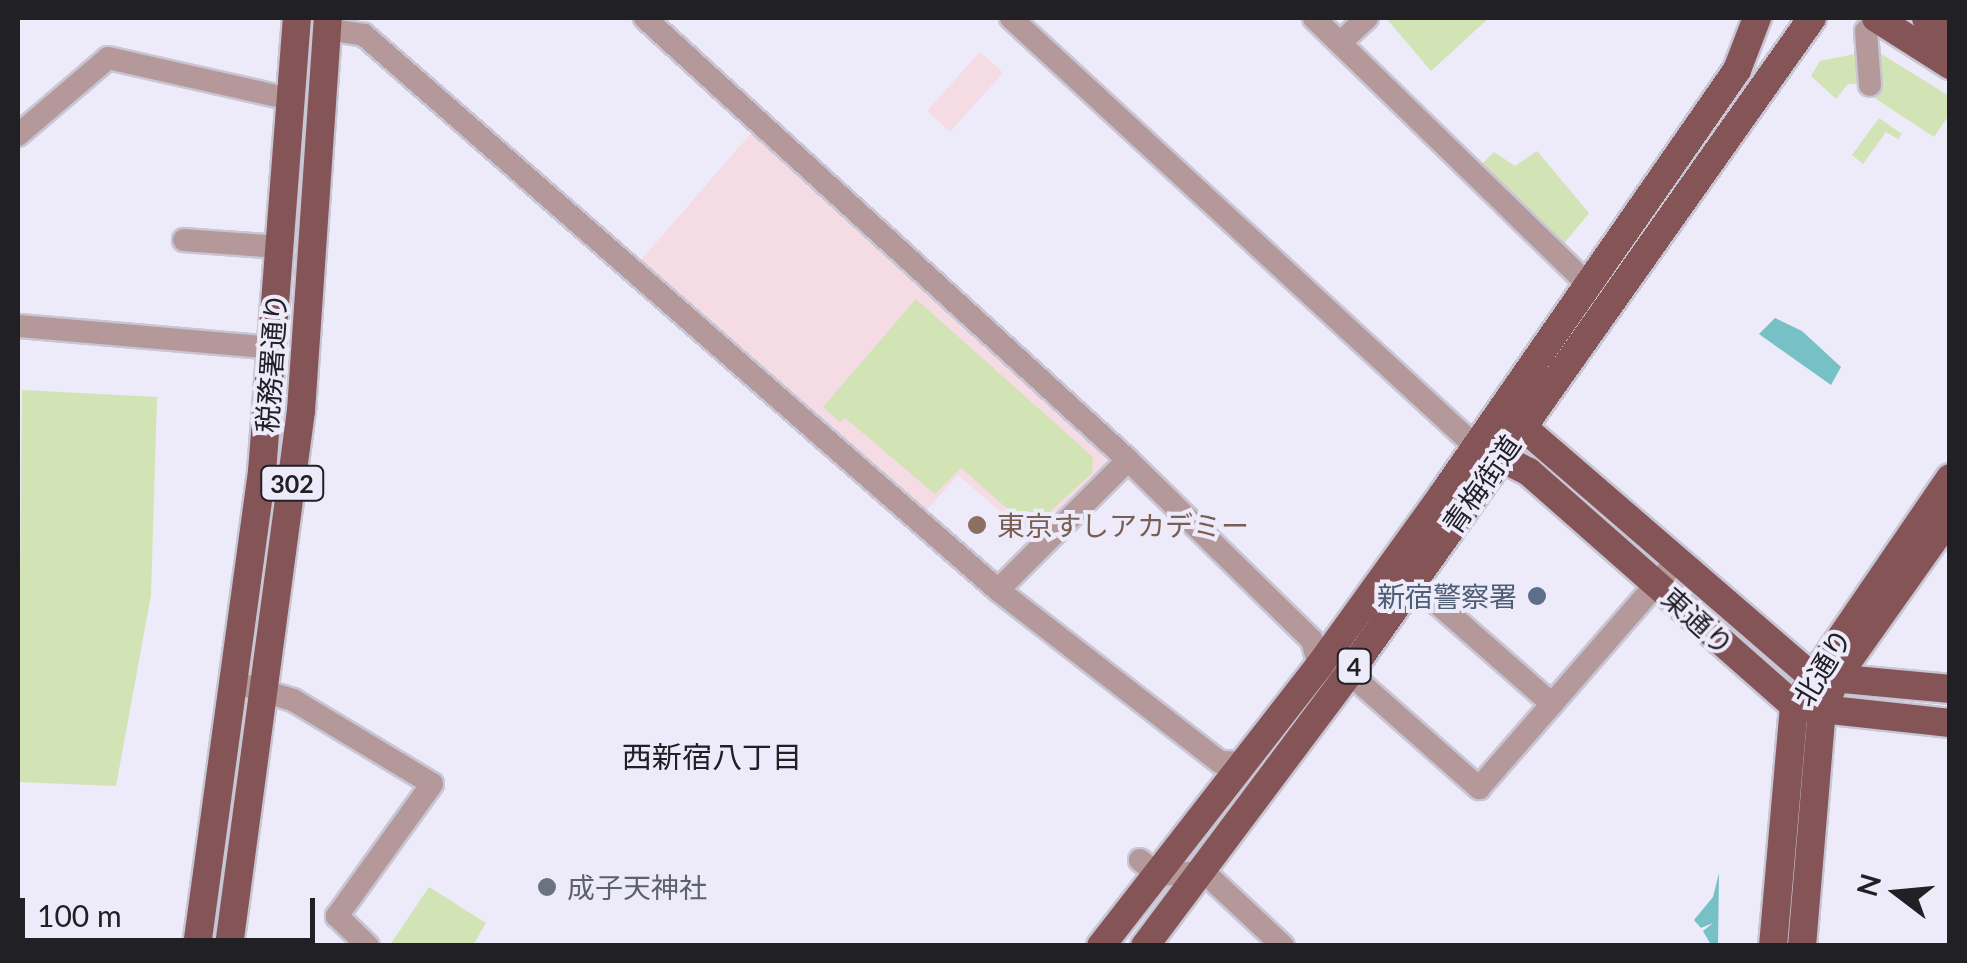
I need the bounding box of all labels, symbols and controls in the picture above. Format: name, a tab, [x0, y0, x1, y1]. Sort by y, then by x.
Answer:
street label: 税務署通り	[249, 292, 293, 434]
street label: 青梅街道	[1435, 428, 1527, 540]
road number: 302	[260, 463, 324, 503]
place label: 東京すしアカデミー	[997, 508, 1249, 542]
marker: 東京すしアカデミー	[966, 514, 988, 536]
place label: 新宿警察署	[1377, 579, 1517, 613]
street label: 東通り	[1656, 580, 1740, 662]
marker: 新宿警察署	[1526, 585, 1548, 607]
street label: 北通り	[1786, 622, 1858, 712]
road number: 4	[1336, 646, 1372, 686]
district label: 西新宿八丁目	[622, 738, 802, 774]
north arrow	[1847, 843, 1947, 943]
place label: 成子天神社	[567, 870, 707, 904]
text: N	[1849, 870, 1887, 900]
marker: 成子天神社	[536, 876, 558, 898]
scale bar	[25, 878, 320, 940]
text: 100 m	[37, 897, 122, 933]

